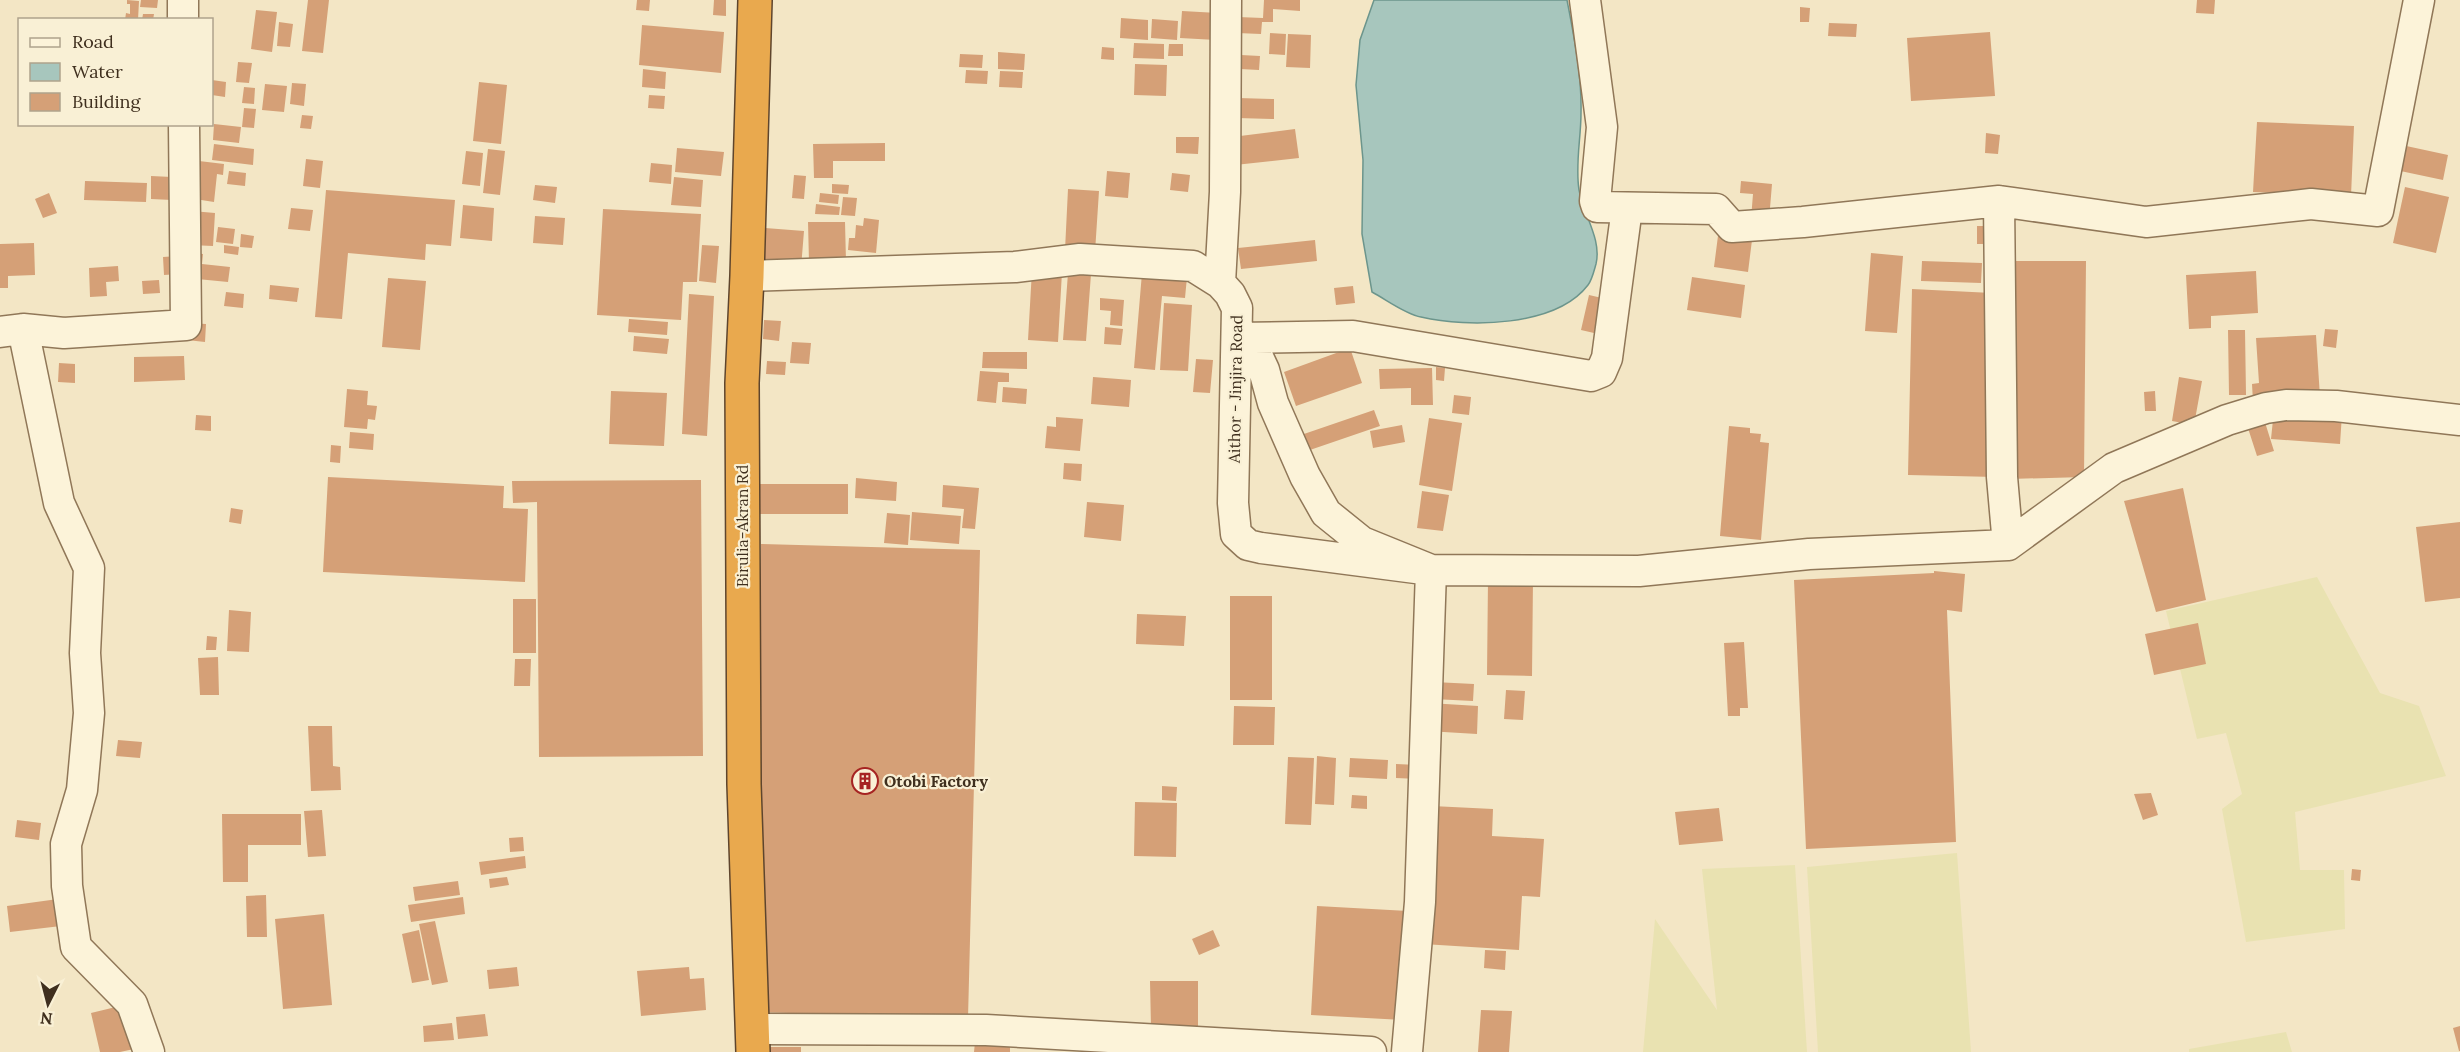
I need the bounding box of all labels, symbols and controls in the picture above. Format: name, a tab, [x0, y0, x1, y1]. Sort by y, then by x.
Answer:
legend	[18, 18, 213, 126]
text: Road	[72, 30, 114, 53]
text: Water	[72, 60, 123, 83]
text: Building	[72, 90, 142, 113]
street label: Aithor - Jinjira Road	[1224, 314, 1246, 464]
street label: Birulia-Akran Rd	[732, 464, 752, 587]
building icon: Otobi Factory	[850, 766, 880, 796]
place label: Otobi Factory	[884, 771, 988, 791]
north arrow	[18, 974, 78, 1034]
text: N	[39, 1008, 54, 1030]

